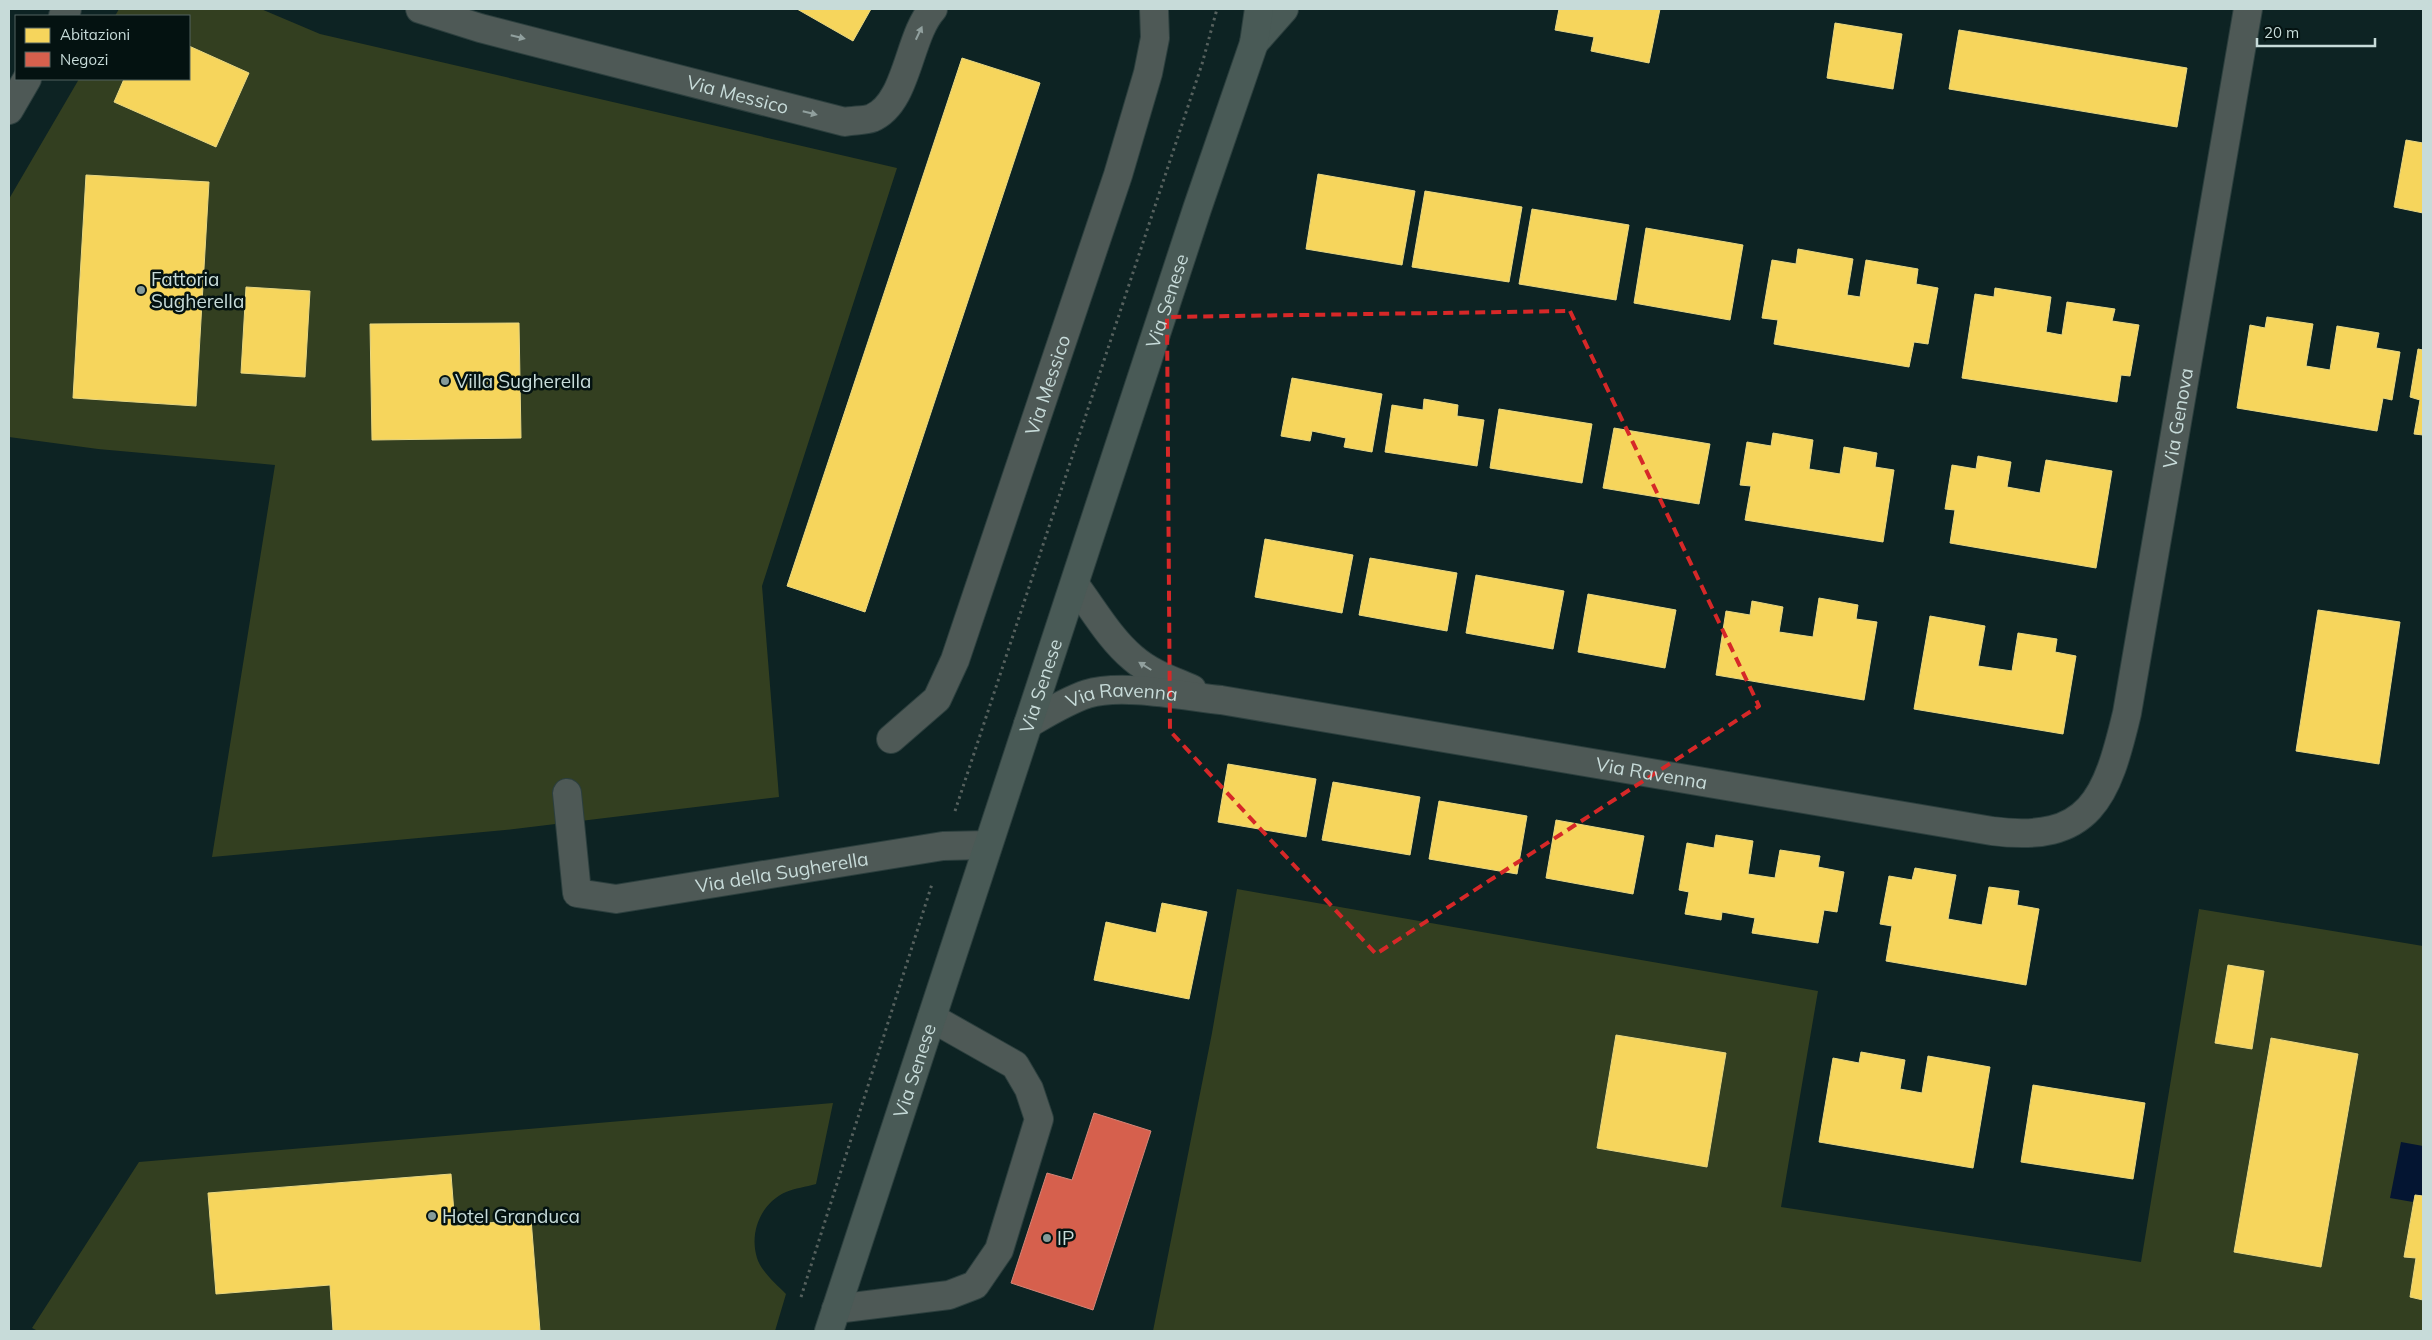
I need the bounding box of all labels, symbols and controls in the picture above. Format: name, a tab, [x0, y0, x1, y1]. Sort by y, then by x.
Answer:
legend	[15, 15, 190, 80]
scale bar	[2257, 15, 2374, 47]
text: 20 m	[2264, 23, 2299, 42]
text: Abitazioni	[60, 25, 130, 44]
one-way arrow	[915, 26, 923, 40]
one-way arrow	[510, 33, 525, 41]
text: Negozi	[60, 50, 108, 69]
street label: Via Messico	[684, 70, 791, 119]
one-way arrow	[803, 109, 818, 117]
street label: Via Senese	[1140, 251, 1193, 351]
place label: Fattoria Sugherella	[151, 267, 244, 313]
marker: Fattoria Sugherella	[135, 284, 147, 296]
street label: Via Messico	[1019, 332, 1075, 438]
street label: Via Genova	[2157, 366, 2198, 470]
place label: Villa Sugherella	[455, 369, 591, 393]
marker: Villa Sugherella	[439, 375, 451, 387]
street label: Via Senese	[1014, 636, 1067, 736]
one-way arrow	[1138, 661, 1151, 671]
street label: Via Ravenna	[1062, 678, 1179, 713]
street label: Via Ravenna	[1594, 752, 1709, 794]
street label: Via della Sugherella	[694, 846, 870, 898]
street label: Via Senese	[888, 1021, 941, 1121]
place label: Hotel Granduca	[442, 1204, 580, 1228]
marker: Hotel Granduca	[426, 1210, 438, 1222]
place label: IP	[1057, 1226, 1074, 1250]
marker: IP	[1041, 1232, 1053, 1244]

